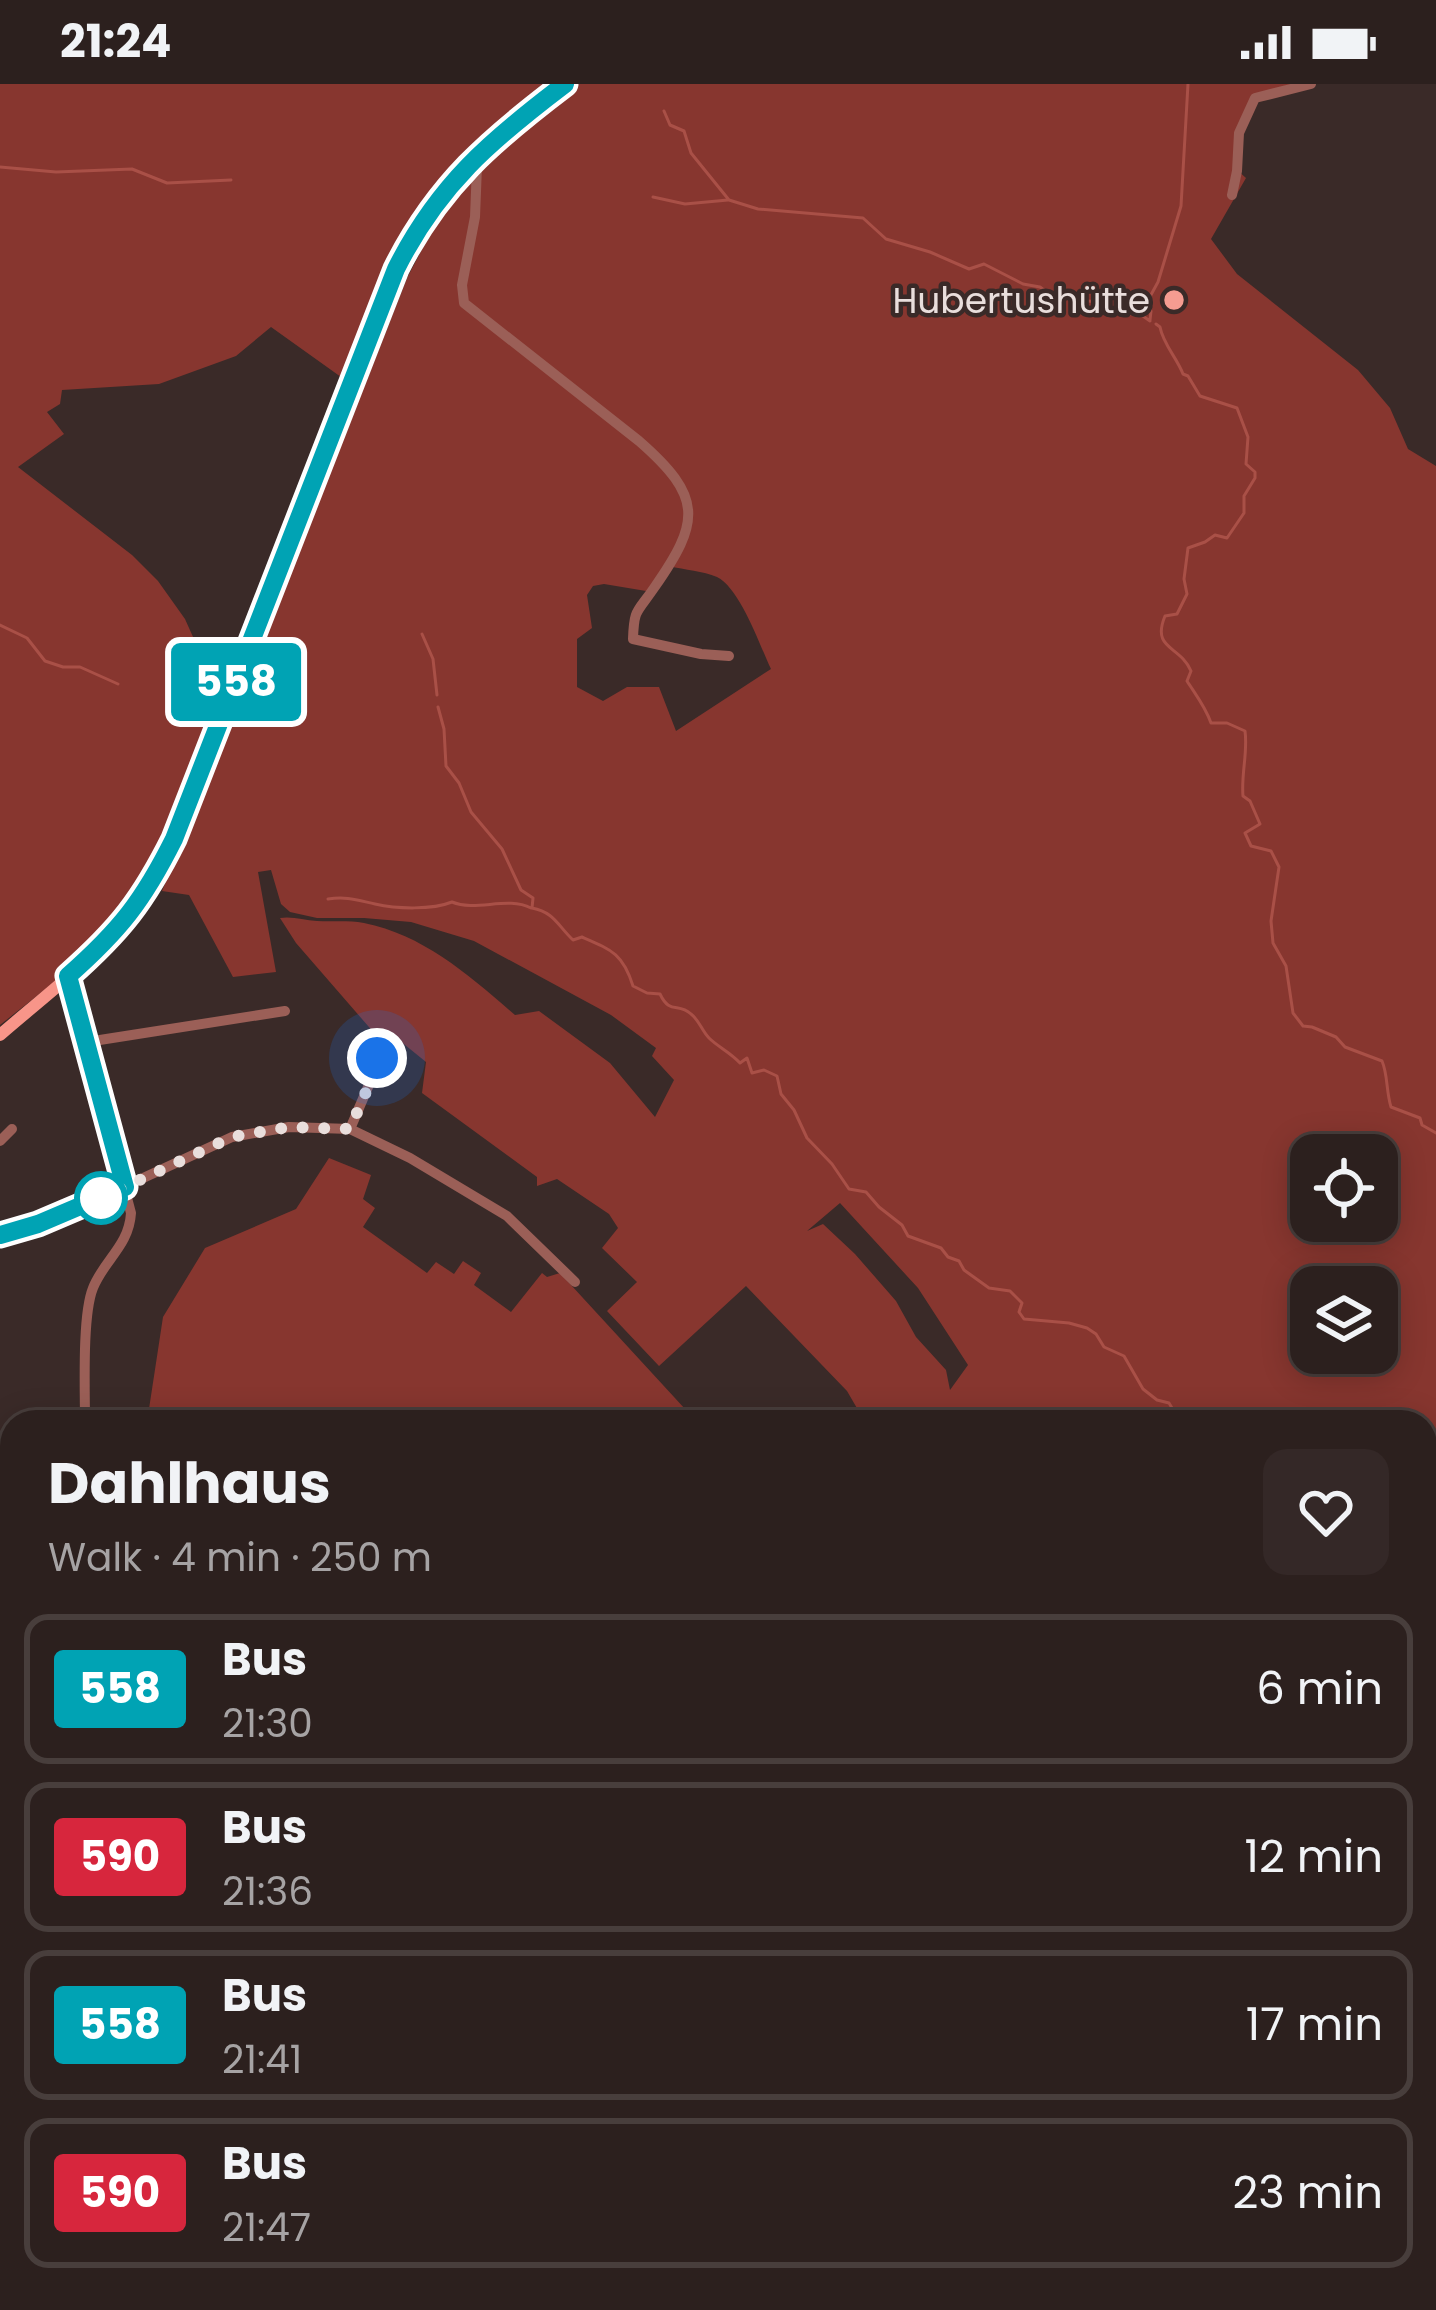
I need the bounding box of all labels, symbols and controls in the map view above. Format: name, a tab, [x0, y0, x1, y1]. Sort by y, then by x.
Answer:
text: 21:24	[60, 10, 172, 73]
place label: Hubertushütte	[892, 275, 1150, 326]
marker: Hubertushütte	[1161, 287, 1187, 313]
line badge: 558	[167, 643, 305, 721]
text: 558	[195, 652, 277, 711]
your location	[347, 1028, 407, 1088]
map controls	[1290, 1134, 1398, 1374]
button: locate	[1290, 1134, 1398, 1242]
unlabelled marker	[76, 1173, 126, 1223]
button: layers	[1290, 1266, 1398, 1374]
text: Dahlhaus	[48, 1443, 331, 1523]
button: heart	[1263, 1449, 1389, 1575]
text: Walk · 4 min · 250 m	[48, 1530, 432, 1585]
text: Bus	[222, 1628, 307, 1691]
text: 6 min	[1256, 1657, 1383, 1720]
text: 558	[79, 1659, 161, 1718]
text: 21:30	[222, 1696, 313, 1751]
text: Bus	[222, 1796, 307, 1859]
text: 12 min	[1244, 1825, 1383, 1888]
text: 590	[80, 1827, 160, 1886]
text: 21:36	[222, 1864, 313, 1919]
text: Bus	[222, 1964, 307, 2027]
text: 17 min	[1246, 1993, 1383, 2056]
text: 558	[79, 1995, 161, 2054]
text: 21:41	[222, 2032, 302, 2087]
text: Bus	[222, 2132, 307, 2195]
text: 23 min	[1232, 2161, 1383, 2224]
text: 590	[80, 2163, 160, 2222]
text: 21:47	[222, 2200, 311, 2255]

